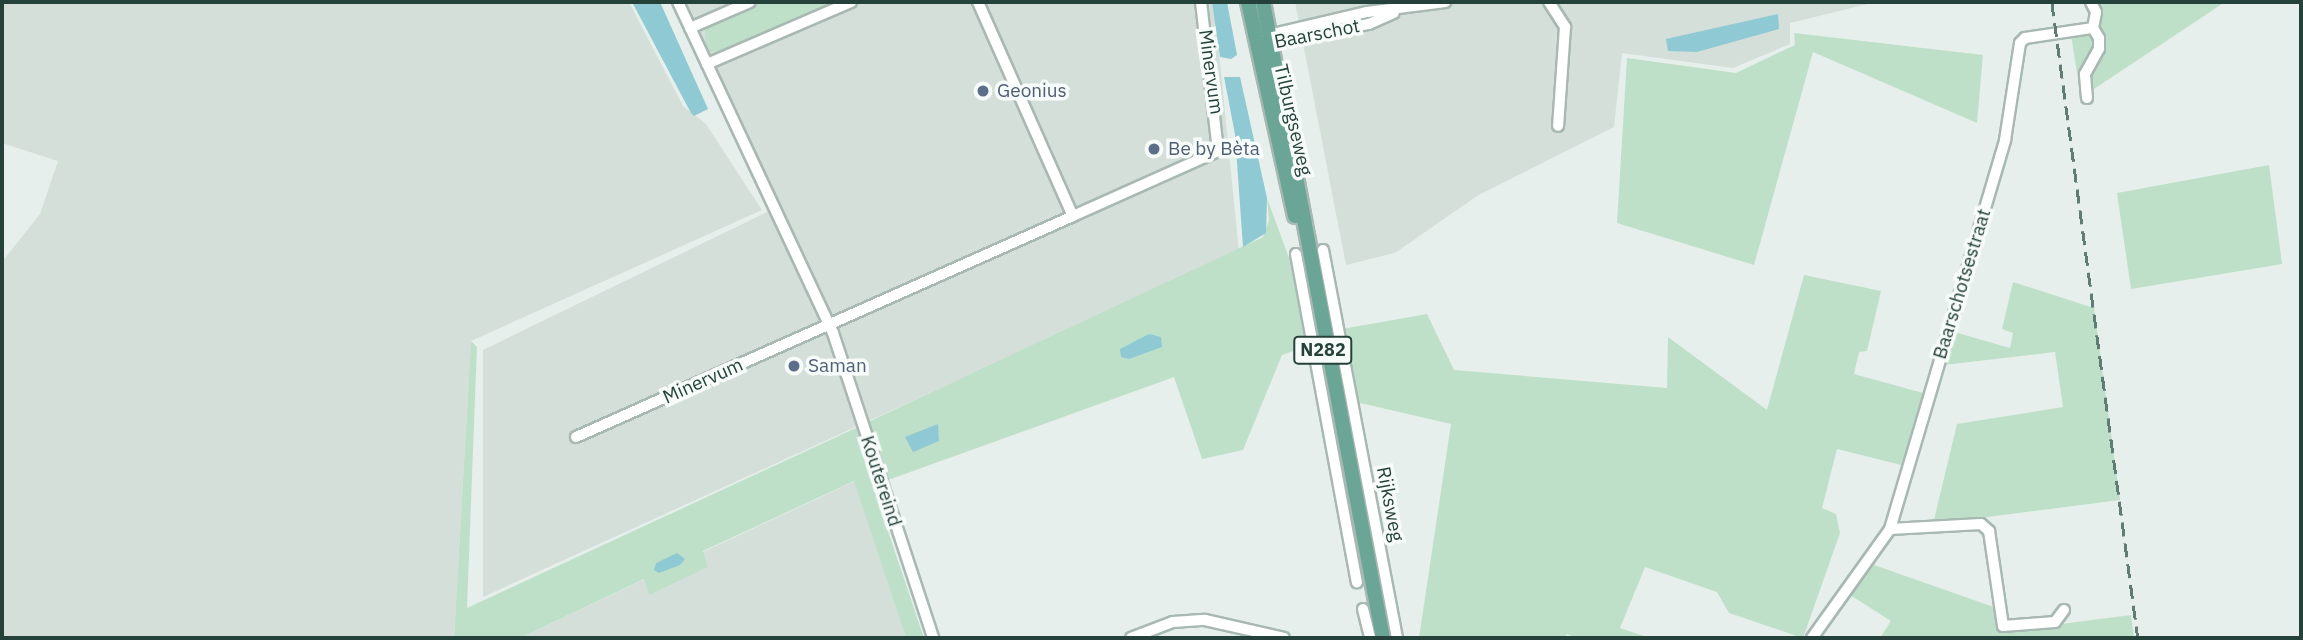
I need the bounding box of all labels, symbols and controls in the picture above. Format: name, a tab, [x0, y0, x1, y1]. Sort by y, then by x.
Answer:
street label: Baarschot	[1272, 15, 1362, 53]
street label: Minervum	[1194, 28, 1228, 116]
street label: Tilburgseweg	[1269, 62, 1317, 178]
place label: Geonius	[997, 80, 1067, 102]
marker: Geonius	[975, 83, 991, 99]
place label: Be by Bèta	[1168, 138, 1260, 160]
marker: Be by Bèta	[1146, 141, 1162, 157]
street label: Baarschotsestraat	[1928, 206, 1996, 362]
road number: N282	[1293, 336, 1353, 364]
street label: Minervum	[659, 353, 747, 409]
place label: Saman	[808, 355, 867, 377]
marker: Saman	[786, 358, 802, 374]
street label: Koutereind	[856, 433, 906, 529]
street label: Rijksweg	[1372, 465, 1408, 543]

